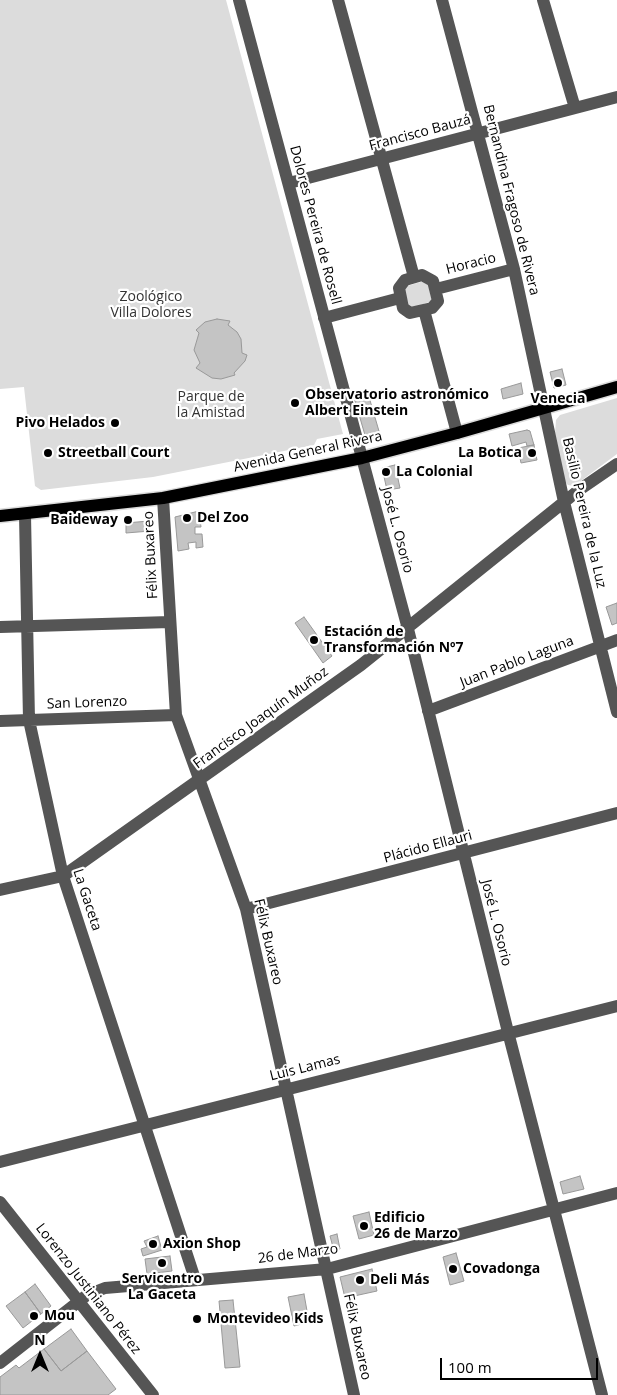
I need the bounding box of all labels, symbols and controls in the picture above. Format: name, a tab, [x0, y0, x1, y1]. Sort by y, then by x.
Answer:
street label: Bernandina Fragoso de Rivera	[479, 103, 543, 297]
street label: Francisco Bauzá	[367, 111, 473, 155]
street label: Dolores Pereira de Rosell	[286, 144, 344, 306]
street label: Horacio	[444, 250, 498, 278]
park label: Zoológico Villa Dolores	[110, 289, 192, 322]
marker: Venecia	[552, 377, 564, 389]
place label: Observatorio astronómico Albert Einstein	[305, 387, 489, 420]
park label: Parque de la Amistad	[177, 389, 245, 422]
place label: Venecia	[531, 391, 585, 407]
marker: Observatorio astronómico Albert Einstein	[289, 397, 301, 409]
place label: Pivo Helados	[15, 415, 105, 431]
marker: Pivo Helados	[109, 417, 121, 429]
street label: Avenida General Rivera	[232, 428, 384, 476]
street label: Basilio Pereira de la Luz	[558, 436, 610, 590]
place label: Streetball Court	[58, 445, 169, 461]
place label: La Botica	[458, 445, 522, 461]
marker: Streetball Court	[42, 447, 54, 459]
marker: La Botica	[526, 447, 538, 459]
place label: La Colonial	[396, 464, 473, 480]
marker: La Colonial	[380, 466, 392, 478]
street label: José L. Osorio	[377, 485, 417, 575]
place label: Del Zoo	[197, 510, 249, 526]
street label: Félix Buxareo	[140, 511, 162, 599]
place label: Baideway	[50, 512, 118, 528]
marker: Del Zoo	[181, 512, 193, 524]
marker: Baideway	[122, 514, 134, 526]
place label: Estación de Transformación Nº7	[324, 624, 464, 656]
street label: Juan Pablo Laguna	[458, 633, 576, 691]
marker: Estación de Transformación Nº7	[308, 634, 320, 646]
street label: Francisco Joaquín Muñoz	[190, 663, 332, 773]
street label: San Lorenzo	[46, 693, 128, 713]
street label: Plácido Ellauri	[382, 827, 474, 867]
street label: La Gaceta	[69, 867, 105, 933]
street label: José L. Osorio	[477, 878, 515, 968]
street label: Félix Buxareo	[250, 897, 286, 987]
street label: Luis Lamas	[268, 1051, 342, 1085]
place label: Edificio 26 de Marzo	[374, 1210, 458, 1242]
street label: Lorenzo Justiniano Pérez	[32, 1220, 144, 1358]
marker: Edificio 26 de Marzo	[358, 1220, 370, 1232]
place label: Axion Shop	[163, 1236, 241, 1252]
marker: Axion Shop	[147, 1238, 159, 1250]
street label: 26 de Marzo	[257, 1241, 339, 1267]
marker: Servicentro La Gaceta	[156, 1257, 168, 1269]
place label: Covadonga	[463, 1261, 540, 1277]
marker: Covadonga	[447, 1263, 459, 1275]
place label: Servicentro La Gaceta	[122, 1271, 202, 1304]
place label: Deli Más	[370, 1272, 429, 1288]
marker: Deli Más	[354, 1274, 366, 1286]
street label: Félix Buxareo	[340, 1292, 374, 1382]
place label: Mou	[44, 1308, 75, 1324]
marker: Mou	[28, 1310, 40, 1322]
place label: Montevideo Kids	[207, 1311, 323, 1327]
marker: Montevideo Kids	[191, 1313, 203, 1325]
north arrow	[15, 1330, 65, 1380]
text: N	[34, 1330, 46, 1349]
scale bar	[442, 1348, 600, 1380]
text: 100 m	[448, 1357, 492, 1377]

